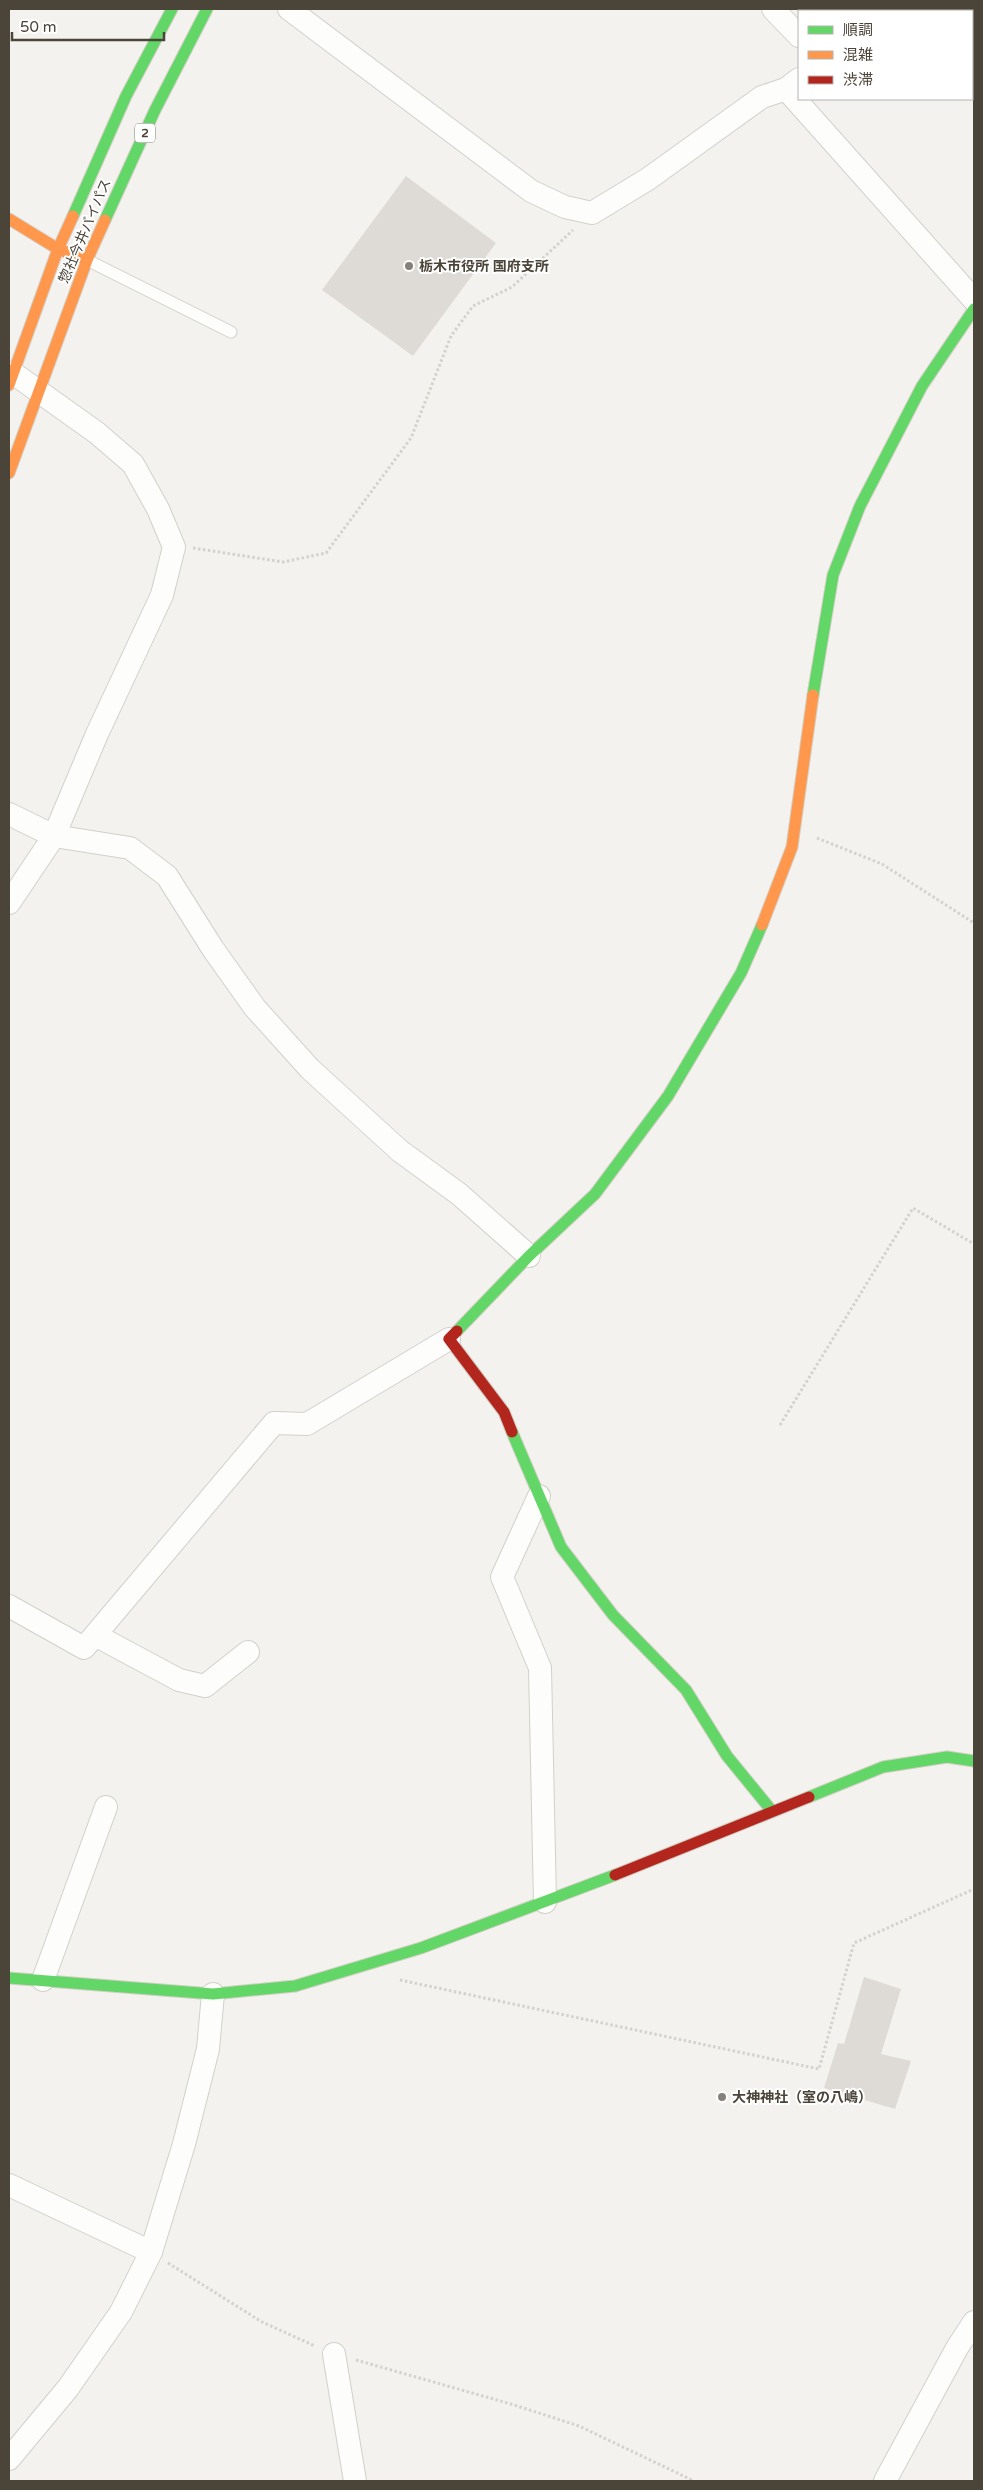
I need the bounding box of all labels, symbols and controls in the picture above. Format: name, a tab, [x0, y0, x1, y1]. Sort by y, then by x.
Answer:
scale bar	[12, 10, 165, 42]
legend	[798, 10, 973, 100]
text: 50 m	[20, 18, 57, 36]
text: 順調	[843, 21, 873, 39]
text: 混雑	[843, 46, 873, 64]
text: 渋滞	[843, 71, 873, 89]
road number: 2	[135, 124, 155, 142]
street label: 惣社今井バイパス	[55, 176, 115, 286]
place label: 栃木市役所 国府支所	[419, 258, 549, 275]
marker: 栃木市役所 国府支所	[403, 260, 415, 272]
place label: 大神神社（室の八嶋）	[732, 2089, 872, 2106]
marker: 大神神社（室の八嶋）	[716, 2091, 728, 2103]

